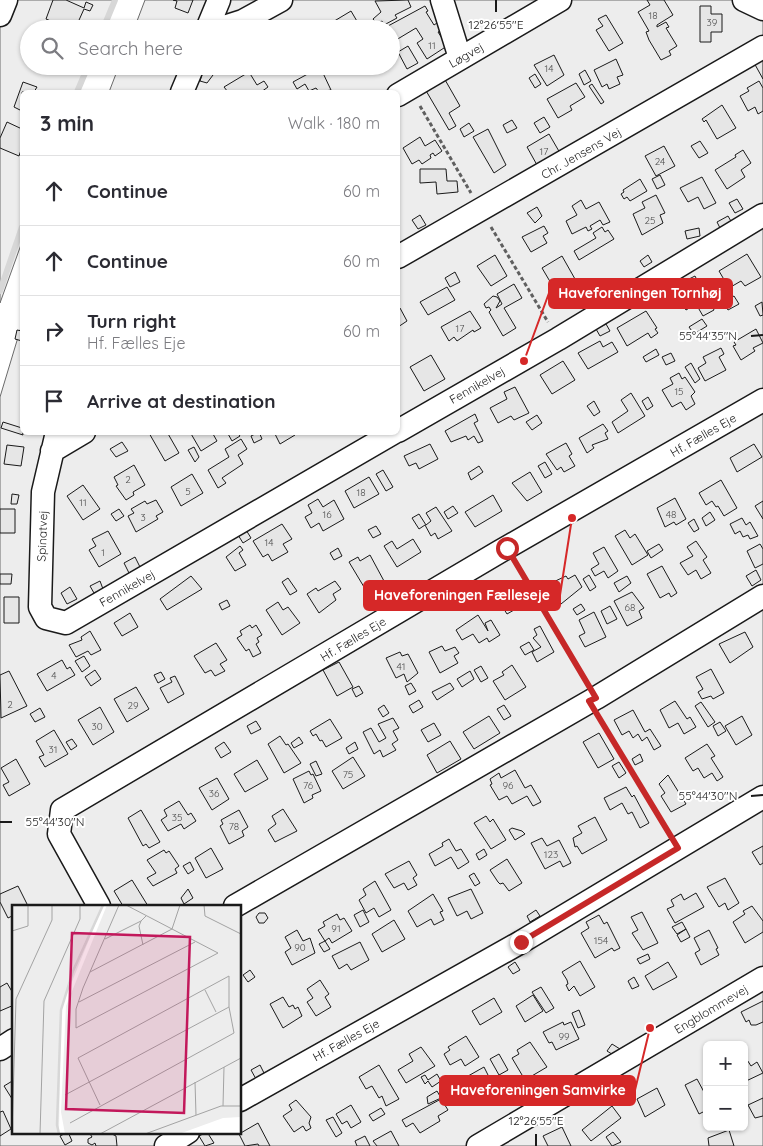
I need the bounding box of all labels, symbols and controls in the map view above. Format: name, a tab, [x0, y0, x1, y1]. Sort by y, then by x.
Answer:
house number: 18	[648, 9, 658, 22]
house number: 39	[707, 16, 718, 29]
text: 12°26'55"E	[469, 17, 524, 32]
search box	[20, 20, 400, 75]
icon: search	[38, 34, 66, 62]
text: Search here	[78, 36, 183, 60]
house number: 11	[428, 39, 436, 52]
street label: Løgvej	[446, 39, 486, 71]
house number: 14	[545, 62, 553, 75]
text: 3 min	[40, 110, 94, 136]
text: Walk · 180 m	[288, 113, 380, 133]
street label: Chr. Jensens Vej	[538, 124, 624, 182]
house number: 17	[540, 145, 548, 158]
house number: 24	[655, 155, 665, 168]
icon: ahead	[40, 177, 68, 205]
text: Continue	[87, 179, 168, 203]
text: 60 m	[343, 181, 380, 201]
house number: 25	[645, 214, 656, 227]
icon: ahead	[40, 247, 68, 275]
text: Continue	[87, 249, 168, 273]
text: 60 m	[343, 251, 380, 271]
callout: Haveforeningen Tornhøj	[549, 279, 732, 308]
text: Haveforeningen Tornhøj	[558, 284, 722, 302]
text: Turn right	[87, 309, 176, 333]
icon: right	[40, 317, 68, 345]
text: 60 m	[343, 321, 380, 341]
house number: 17	[456, 322, 464, 335]
text: 55°44'35"N	[679, 328, 737, 343]
text: Hf. Fælles Eje	[87, 333, 186, 353]
street label: Fennikelvej	[447, 363, 507, 407]
house number: 15	[674, 385, 684, 398]
icon: arrive	[40, 387, 68, 415]
text: Arrive at destination	[87, 389, 276, 413]
street label: Hf. Fælles Eje	[667, 410, 739, 460]
house number: 2	[125, 473, 131, 486]
house number: 5	[185, 485, 191, 498]
house number: 18	[356, 486, 366, 499]
house number: 11	[79, 496, 87, 509]
house number: 16	[322, 508, 332, 521]
house number: 48	[666, 508, 676, 521]
street label: Spinatvej	[34, 510, 50, 562]
house number: 3	[140, 511, 146, 524]
house number: 14	[265, 536, 273, 549]
route start	[496, 537, 519, 560]
house number: 1	[101, 546, 105, 559]
street label: Fennikelvej	[97, 566, 157, 610]
callout: Haveforeningen Fælleseje	[364, 581, 560, 610]
text: Haveforeningen Fælleseje	[374, 586, 550, 604]
house number: 68	[625, 601, 635, 614]
street label: Hf. Fælles Eje	[317, 613, 389, 664]
house number: 41	[397, 660, 405, 673]
house number: 4	[51, 669, 57, 682]
house number: 2	[7, 698, 13, 711]
house number: 29	[127, 699, 139, 712]
house number: 30	[91, 720, 103, 733]
house number: 31	[49, 743, 57, 756]
house number: 75	[343, 768, 353, 781]
house number: 76	[303, 779, 314, 792]
house number: 96	[503, 779, 514, 792]
house number: 36	[209, 787, 220, 800]
text: 55°44'30"N	[679, 788, 737, 803]
house number: 35	[172, 811, 182, 824]
text: 55°44'30"N	[26, 814, 84, 829]
house number: 78	[229, 820, 239, 833]
house number: 123	[544, 848, 558, 861]
inset map	[12, 905, 241, 1134]
house number: 91	[331, 922, 341, 935]
route end	[510, 931, 533, 954]
house number: 154	[594, 934, 608, 947]
house number: 90	[294, 941, 306, 954]
street label: Engblommevej	[671, 981, 751, 1037]
street label: Hf. Fælles Eje	[310, 1015, 382, 1064]
house number: 99	[558, 1030, 570, 1043]
map controls	[703, 1041, 748, 1131]
button: +	[703, 1041, 748, 1086]
callout: Haveforeningen Samvirke	[440, 1076, 635, 1105]
text: Haveforeningen Samvirke	[450, 1081, 626, 1099]
button: −	[703, 1086, 748, 1131]
text: 12°26'55"E	[509, 1113, 564, 1128]

